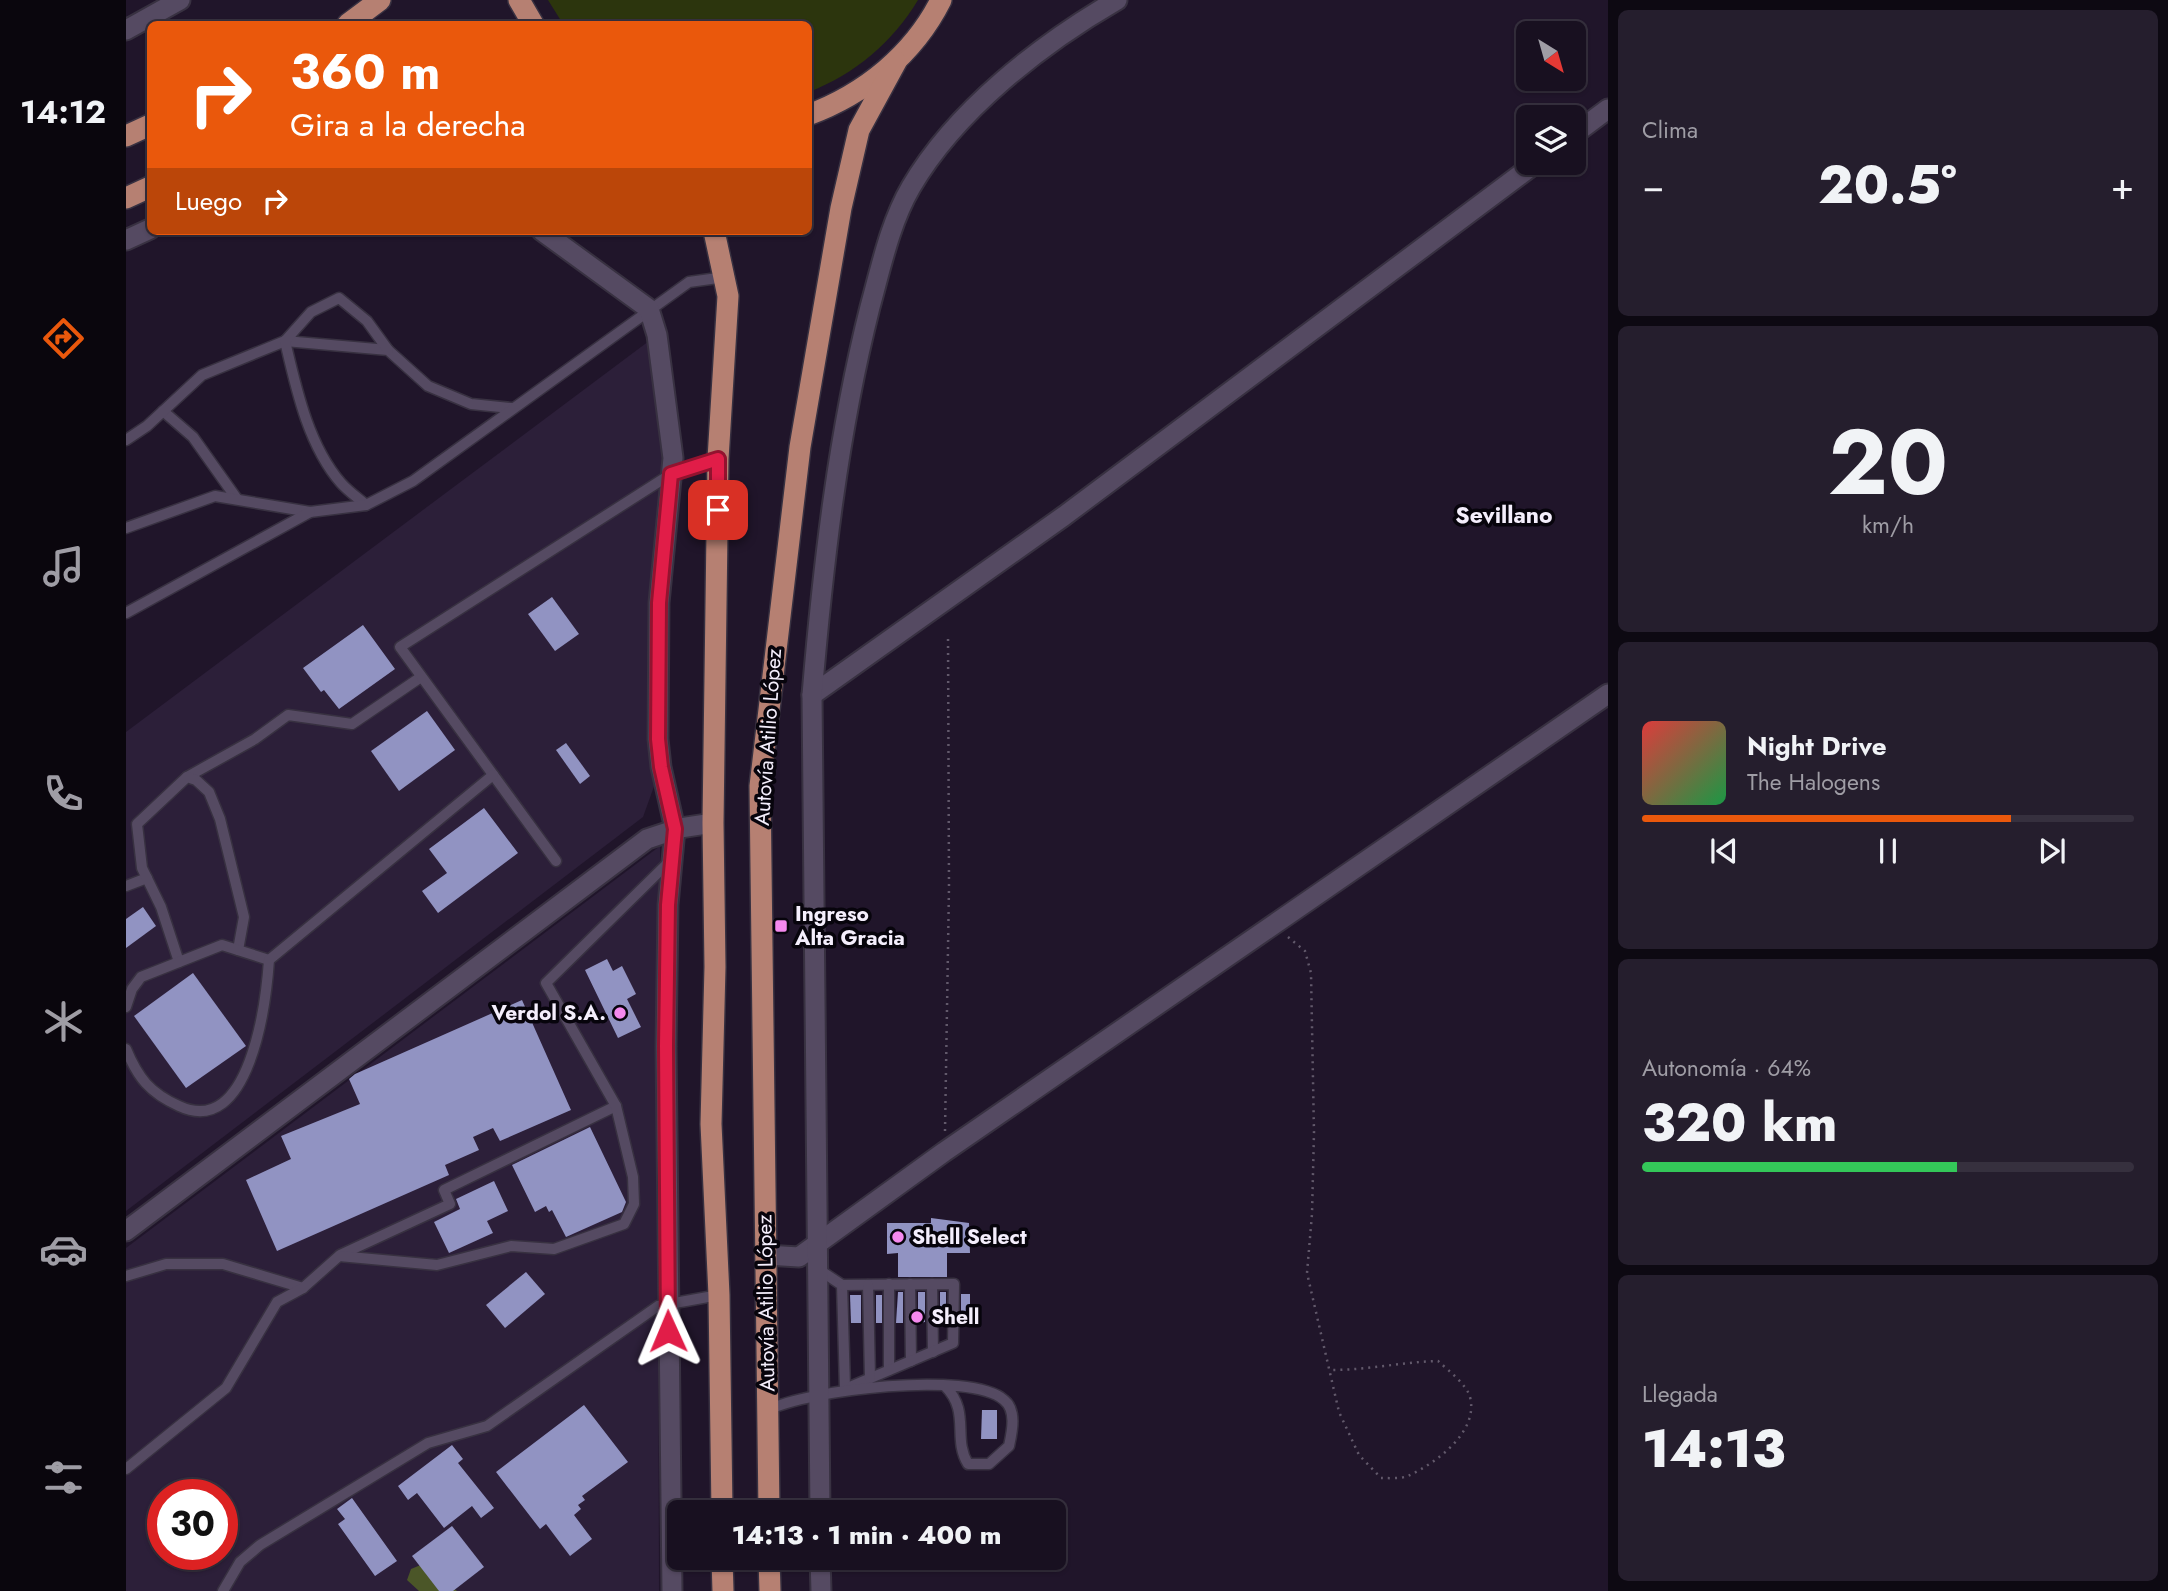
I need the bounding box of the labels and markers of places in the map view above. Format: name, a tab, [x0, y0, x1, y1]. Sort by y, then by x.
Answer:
pin	[688, 480, 748, 540]
place label: Ingreso Alta Gracia	[794, 899, 905, 953]
marker: Ingreso Alta Gracia	[773, 918, 789, 934]
place label: Verdol S.A.	[491, 998, 606, 1028]
marker: Verdol S.A.	[612, 1005, 628, 1021]
place label: Shell Select	[912, 1222, 1027, 1252]
marker: Shell Select	[890, 1229, 906, 1245]
place label: Shell	[931, 1302, 979, 1332]
marker: Shell	[909, 1309, 925, 1325]

